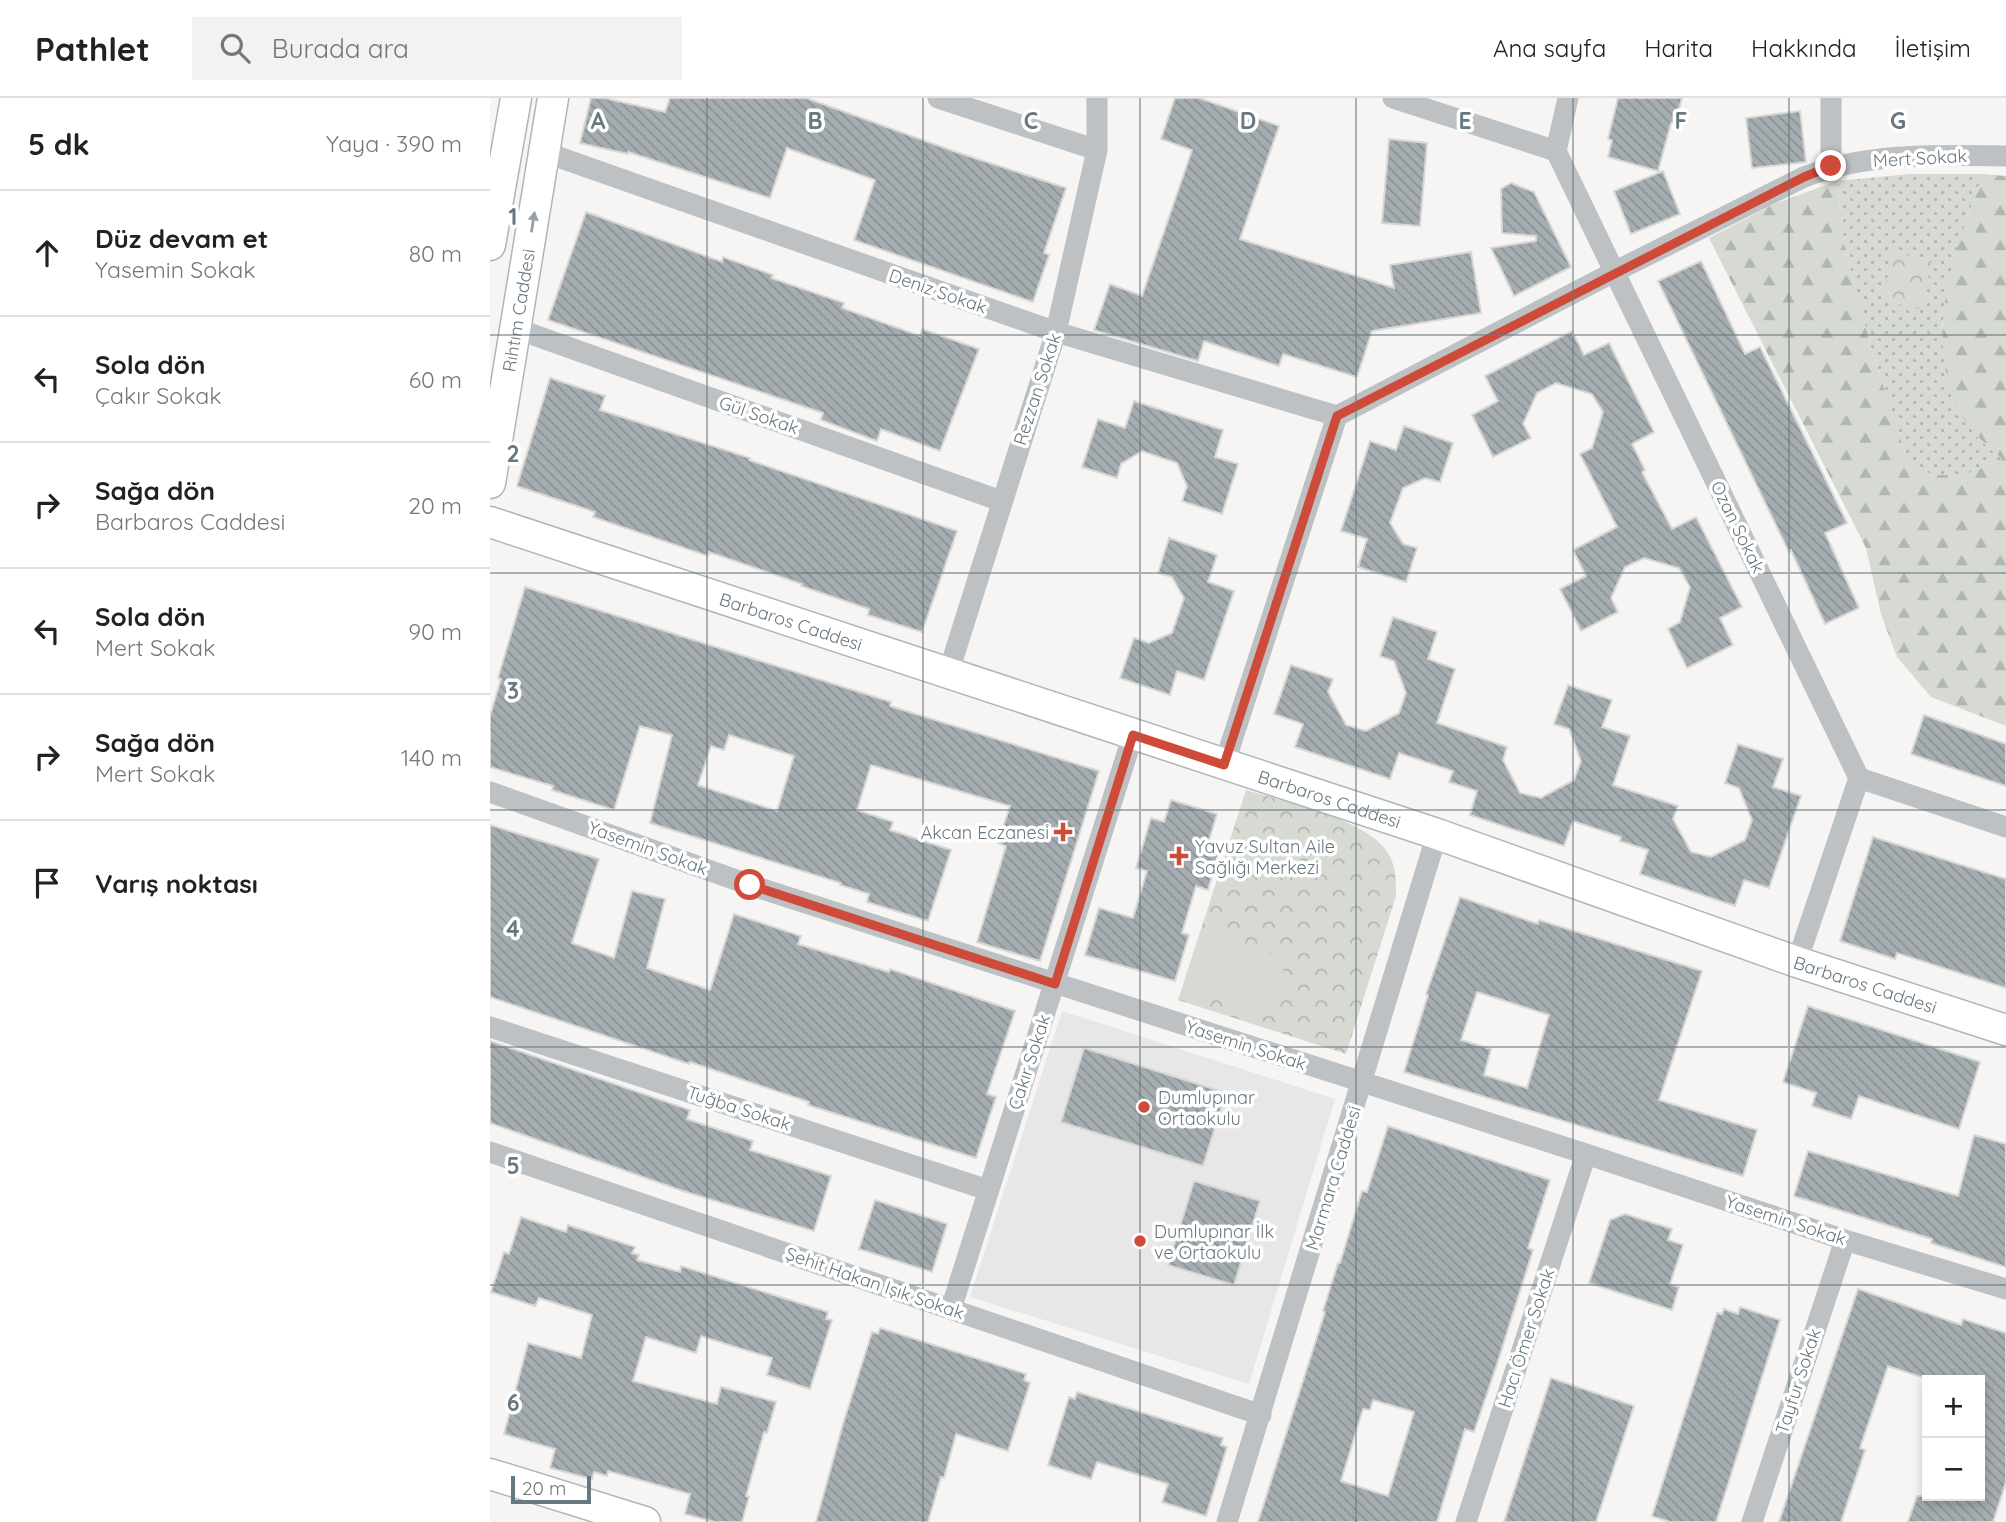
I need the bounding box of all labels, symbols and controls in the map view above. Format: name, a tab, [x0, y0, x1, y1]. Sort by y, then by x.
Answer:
search box	[192, 17, 682, 80]
text: Pathlet	[35, 28, 150, 69]
icon: search	[216, 29, 254, 67]
text: Burada ara	[272, 32, 409, 65]
text: Ana sayfa	[1493, 33, 1606, 63]
text: Harita	[1644, 33, 1713, 63]
text: Hakkında	[1751, 33, 1857, 63]
text: İletişim	[1895, 33, 1971, 63]
text: A	[591, 106, 606, 135]
text: B	[807, 106, 823, 135]
text: C	[1024, 106, 1038, 135]
text: D	[1240, 106, 1256, 135]
text: E	[1458, 106, 1472, 135]
text: F	[1675, 106, 1687, 135]
text: G	[1890, 106, 1906, 135]
text: 5 dk	[28, 125, 90, 163]
text: Yaya · 390 m	[326, 129, 462, 158]
street label: Mert Sokak	[1872, 144, 1968, 172]
route end	[1815, 150, 1846, 181]
text: 1	[509, 202, 517, 231]
one-way arrow	[528, 211, 539, 233]
text: Düz devam et	[95, 222, 268, 255]
icon: ahead	[28, 234, 66, 272]
text: 80 m	[409, 239, 462, 268]
street label: Rıhtım Caddesi	[497, 247, 540, 374]
text: Yasemin Sokak	[95, 255, 256, 284]
street label: Deniz Sokak	[886, 263, 990, 319]
street label: Rezzan Sokak	[1008, 330, 1066, 448]
text: Sola dön	[95, 348, 205, 381]
icon: left	[28, 360, 66, 398]
text: 60 m	[409, 365, 462, 394]
text: Çakır Sokak	[95, 381, 222, 410]
street label: Gül Sokak	[716, 391, 802, 439]
text: 2	[506, 439, 520, 468]
text: Sağa dön	[95, 474, 215, 507]
street label: Ozan Sokak	[1706, 477, 1770, 577]
icon: right	[28, 486, 66, 524]
text: 20 m	[408, 491, 462, 520]
text: Barbaros Caddesi	[95, 507, 286, 536]
street label: Barbaros Caddesi	[717, 587, 866, 655]
text: Sola dön	[95, 600, 205, 633]
icon: left	[28, 612, 66, 650]
text: 90 m	[408, 617, 462, 646]
text: Mert Sokak	[95, 633, 215, 662]
text: 3	[507, 676, 519, 705]
text: Sağa dön	[95, 726, 215, 759]
icon: right	[28, 738, 66, 776]
text: 140 m	[401, 743, 462, 772]
text: Mert Sokak	[95, 759, 215, 788]
street label: Barbaros Caddesi	[1255, 764, 1404, 833]
street label: Yasemin Sokak	[585, 816, 711, 880]
place label: Akcan Eczanesi	[921, 821, 1049, 844]
marker: Akcan Eczanesi	[1055, 824, 1071, 840]
place label: Yavuz Sultan Aile Sağlığı Merkezi	[1195, 835, 1335, 879]
marker: Yavuz Sultan Aile Sağlığı Merkezi	[1169, 846, 1189, 866]
icon: arrive	[28, 864, 66, 902]
text: Varış noktası	[95, 867, 258, 900]
route start	[734, 869, 765, 900]
text: 4	[506, 914, 520, 943]
street label: Barbaros Caddesi	[1791, 950, 1940, 1018]
street label: Çakır Sokak	[1003, 1011, 1055, 1113]
street label: Yasemin Sokak	[1183, 1015, 1309, 1075]
street label: Tuğba Sokak	[684, 1080, 794, 1136]
place label: Dumlupınar Ortaokulu	[1158, 1086, 1255, 1130]
marker: Dumlupınar Ortaokulu	[1136, 1099, 1152, 1115]
street label: Marmara Caddesi	[1300, 1103, 1366, 1253]
text: 5	[506, 1151, 520, 1180]
street label: Yasemin Sokak	[1723, 1190, 1849, 1250]
place label: Dumlupınar İlk ve Ortaokulu	[1154, 1220, 1274, 1264]
marker: Dumlupınar İlk ve Ortaokulu	[1132, 1233, 1148, 1249]
street label: Şehit Hakan Işık Sokak	[783, 1242, 967, 1324]
street label: Hacı Ömer Sokak	[1493, 1265, 1559, 1411]
street label: Tayfur Sokak	[1770, 1325, 1826, 1437]
map controls	[1922, 1375, 1985, 1501]
button: +	[1922, 1375, 1985, 1438]
text: 6	[507, 1388, 519, 1417]
button: −	[1922, 1438, 1985, 1501]
scale bar	[511, 1473, 592, 1505]
text: 20 m	[522, 1476, 566, 1500]

